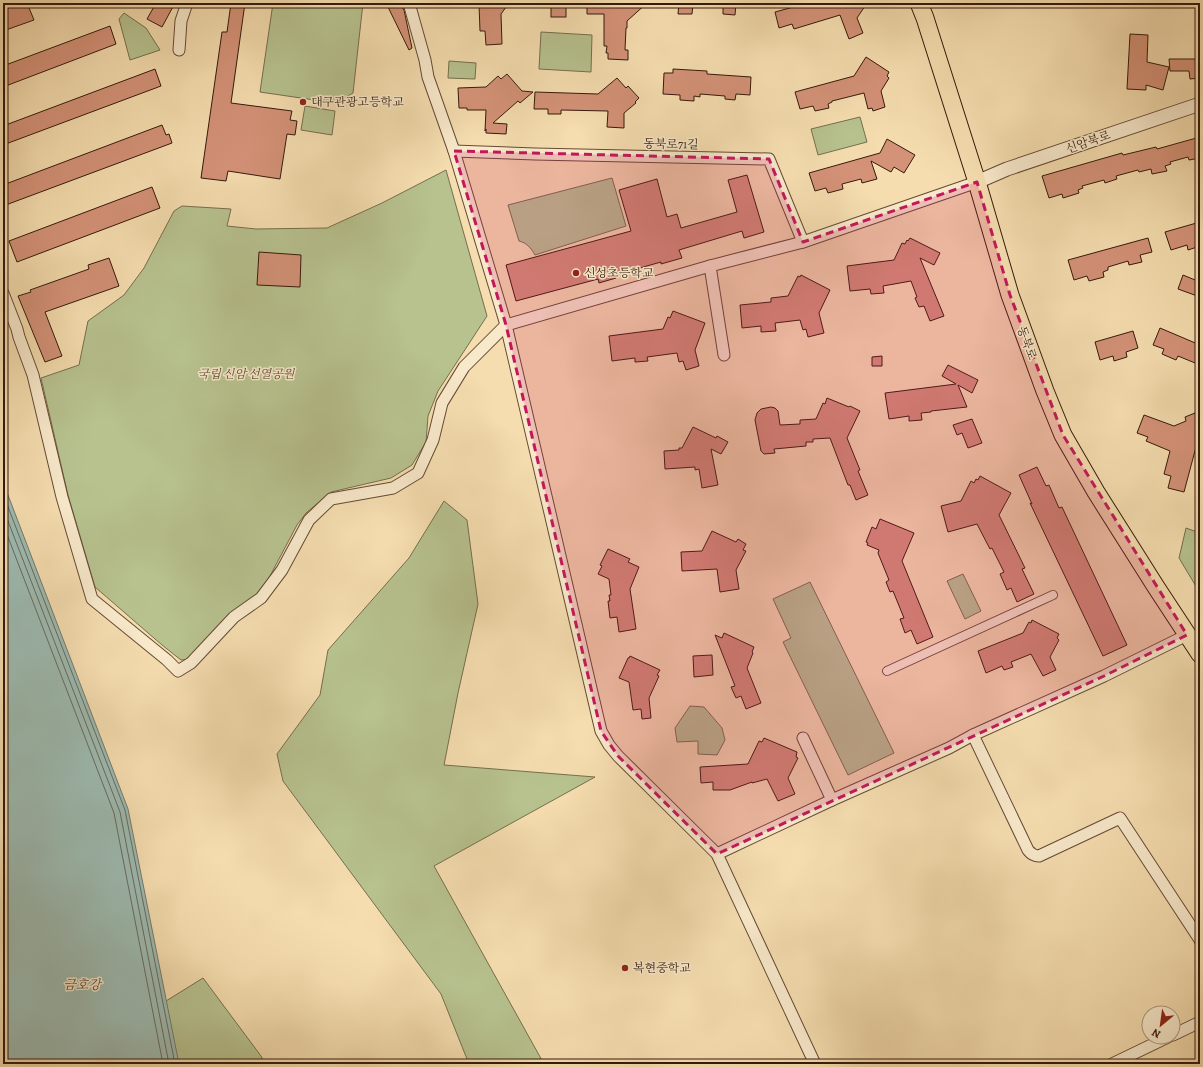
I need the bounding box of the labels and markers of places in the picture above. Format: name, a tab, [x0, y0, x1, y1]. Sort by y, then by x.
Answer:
place label: 대구관광고등학교	[311, 94, 404, 110]
marker: 대구관광고등학교	[298, 97, 308, 107]
place label: 신성초등학교	[584, 265, 654, 281]
marker: 신성초등학교	[571, 268, 581, 278]
place label: 복현중학교	[633, 960, 691, 976]
marker: 복현중학교	[620, 963, 630, 973]

